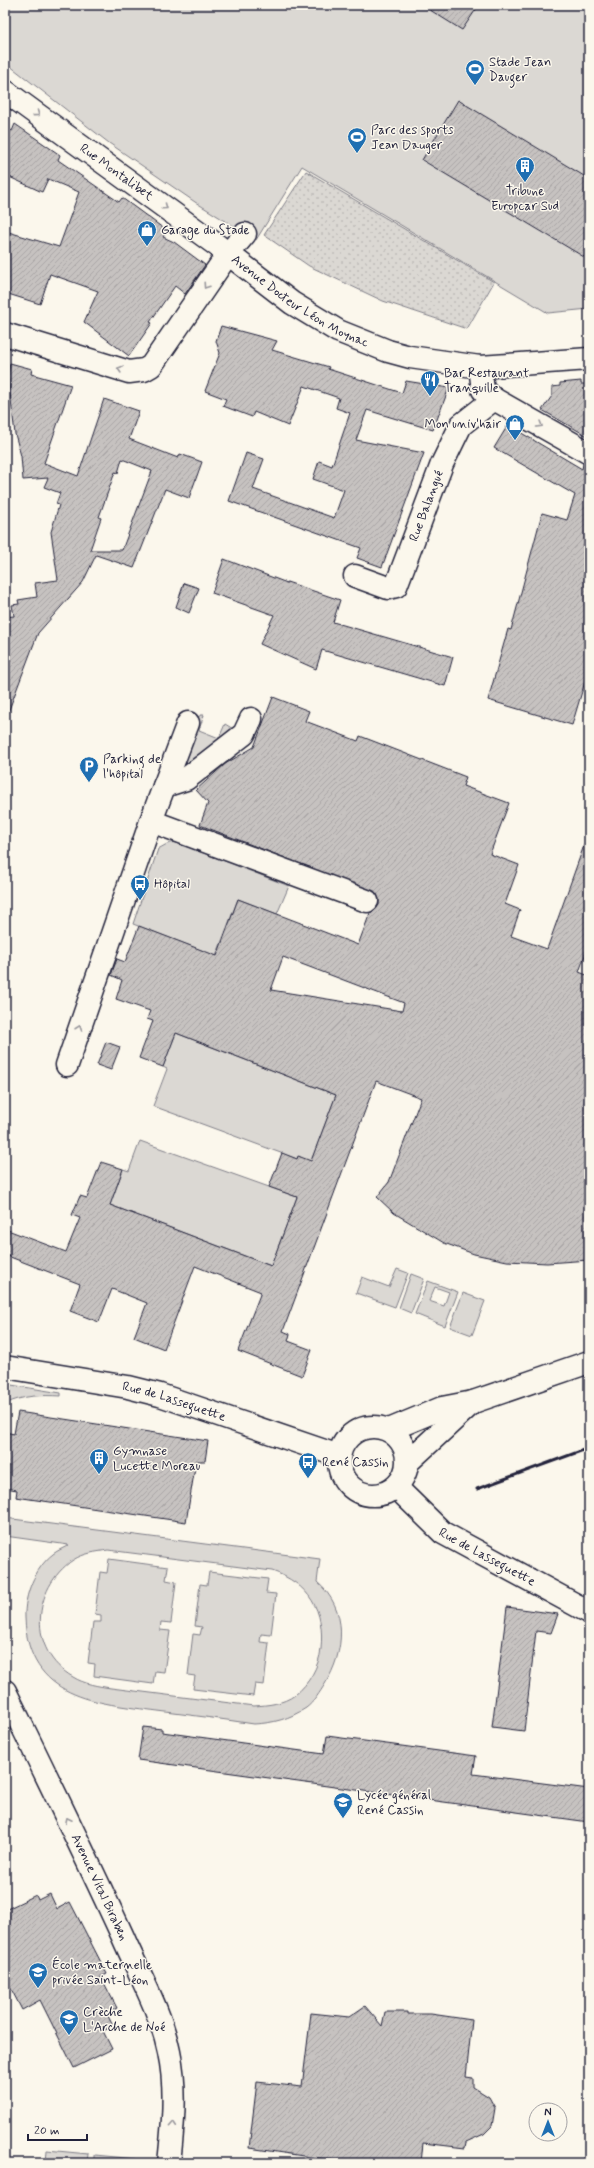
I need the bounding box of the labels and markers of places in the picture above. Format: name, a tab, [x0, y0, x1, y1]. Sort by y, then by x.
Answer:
place label: Stade Jean Dauger	[489, 54, 551, 88]
sports icon: Stade Jean Dauger	[464, 58, 486, 86]
place label: Parc des sports Jean Dauger	[371, 122, 454, 154]
sports icon: Parc des sports Jean Dauger	[346, 126, 368, 154]
building icon: Tribune Europcar Sud	[514, 155, 536, 183]
place label: Tribune Europcar Sud	[491, 183, 559, 215]
shop icon: Garage du Stade	[136, 219, 158, 247]
place label: Garage du Stade	[161, 222, 250, 240]
place label: Bar Restaurant Tranquille	[444, 365, 529, 397]
restaurant icon: Bar Restaurant Tranquille	[419, 369, 441, 397]
shop icon: Mon univ'hair	[504, 413, 526, 441]
place label: Mon univ'hair	[425, 416, 502, 433]
place label: Parking de l'hôpital	[103, 751, 161, 783]
parking icon: Parking de l'hôpital	[78, 755, 100, 783]
bus stop icon: Hôpital	[129, 873, 151, 901]
place label: Hôpital	[154, 876, 190, 893]
place label: Gymnase Lucette Moreau	[113, 1443, 201, 1475]
building icon: Gymnase Lucette Moreau	[88, 1447, 110, 1475]
bus stop icon: René Cassin	[297, 1451, 319, 1479]
place label: René Cassin	[322, 1454, 389, 1471]
place label: Lycée général René Cassin	[357, 1787, 431, 1819]
school or university icon: Lycée général René Cassin	[332, 1791, 354, 1819]
place label: École maternelle privée Saint-Léon	[52, 1956, 152, 1989]
school or university icon: École maternelle privée Saint-Léon	[27, 1961, 49, 1989]
place label: Crèche L'Arche de Noé	[83, 2004, 165, 2036]
school or university icon: Crèche L'Arche de Noé	[58, 2008, 80, 2036]

